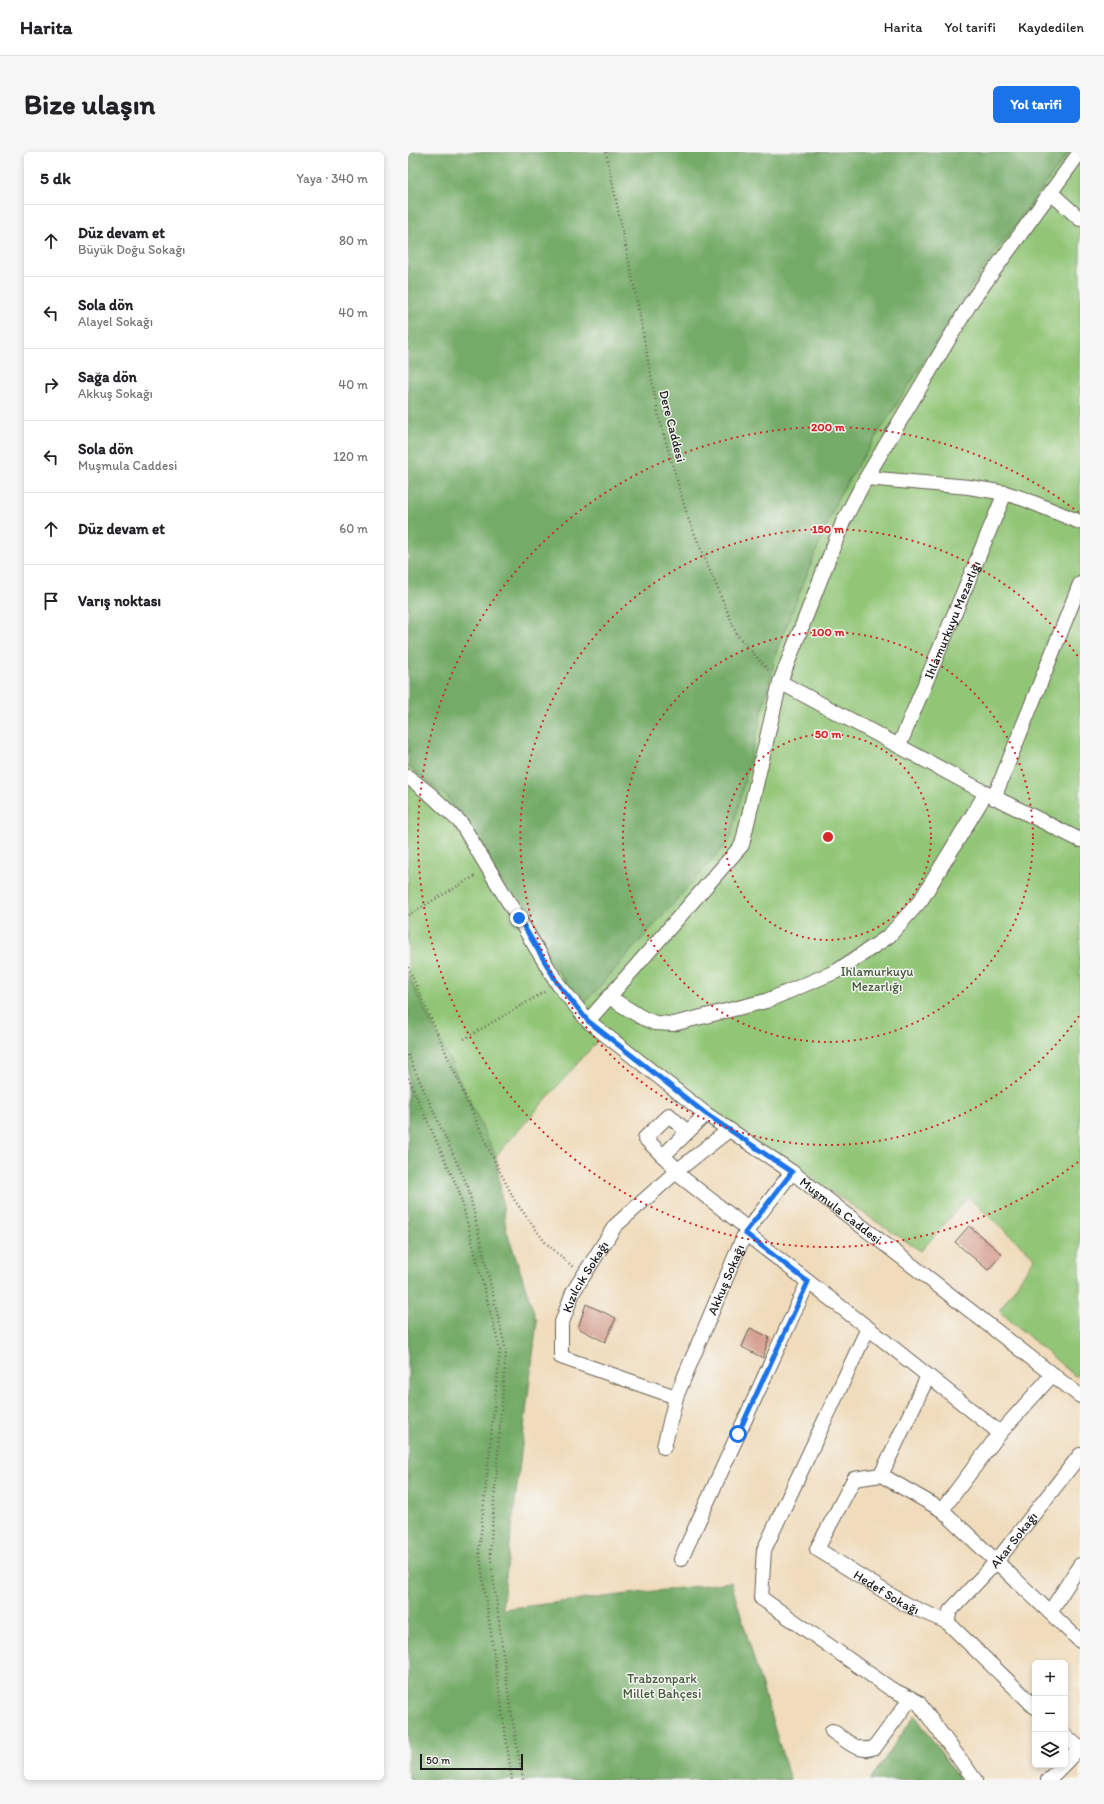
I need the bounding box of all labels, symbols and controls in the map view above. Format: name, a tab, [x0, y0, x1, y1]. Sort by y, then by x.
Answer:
text: Harita	[20, 16, 72, 39]
text: Harita	[884, 19, 922, 36]
text: Yol tarifi	[944, 19, 996, 36]
text: Kaydedilen	[1018, 19, 1084, 36]
button: Yol tarifi	[993, 86, 1080, 123]
text: Bize ulaşın	[24, 87, 155, 121]
text: 5 dk	[40, 168, 71, 188]
text: Yaya · 340 m	[297, 171, 368, 186]
text: Düz devam et	[78, 224, 165, 242]
icon: ahead	[40, 230, 62, 252]
text: 80 m	[339, 233, 368, 248]
text: Büyük Doğu Sokağı	[78, 242, 185, 257]
text: Sola dön	[78, 296, 133, 314]
icon: left	[40, 302, 62, 324]
text: 40 m	[338, 305, 368, 320]
text: Alayel Sokağı	[78, 314, 153, 329]
text: Sağa dön	[78, 368, 137, 386]
icon: right	[40, 374, 62, 396]
text: 40 m	[338, 377, 368, 392]
text: Akkuş Sokağı	[78, 386, 153, 401]
street label: Dere Caddesi	[656, 389, 689, 464]
text: 200 m	[811, 420, 846, 434]
text: Sola dön	[78, 440, 133, 458]
icon: left	[40, 446, 62, 468]
text: 120 m	[333, 449, 368, 464]
text: Muşmula Caddesi	[78, 458, 177, 473]
icon: ahead	[40, 518, 62, 540]
text: Düz devam et	[78, 520, 165, 538]
text: 60 m	[339, 521, 368, 536]
text: 150 m	[812, 522, 845, 536]
street label: Ihlamurkuyu Mezarlığı	[921, 558, 984, 681]
icon: arrive	[40, 590, 62, 612]
text: Varış noktası	[78, 592, 161, 610]
text: 100 m	[811, 625, 845, 639]
text: 50 m	[815, 727, 842, 741]
centre of rings	[821, 830, 835, 844]
route end	[510, 909, 528, 927]
park label: Ihlamurkuyu Mezarlığı	[841, 964, 913, 994]
street label: Muşmula Caddesi	[797, 1174, 885, 1247]
street label: Kızılcık Sokağı	[559, 1238, 612, 1315]
street label: Akkuş Sokağı	[704, 1242, 747, 1317]
route start	[729, 1425, 747, 1443]
street label: Akar Sokağı	[987, 1509, 1041, 1571]
street label: Hedef Sokağı	[851, 1567, 922, 1617]
map controls	[1032, 1660, 1068, 1768]
button: +	[1032, 1660, 1068, 1696]
park label: Trabzonpark Millet Bahçesi	[623, 1671, 701, 1701]
button: −	[1032, 1696, 1068, 1732]
button: layers	[1032, 1732, 1068, 1768]
scale bar	[420, 1752, 523, 1771]
text: 50 m	[426, 1754, 450, 1767]

